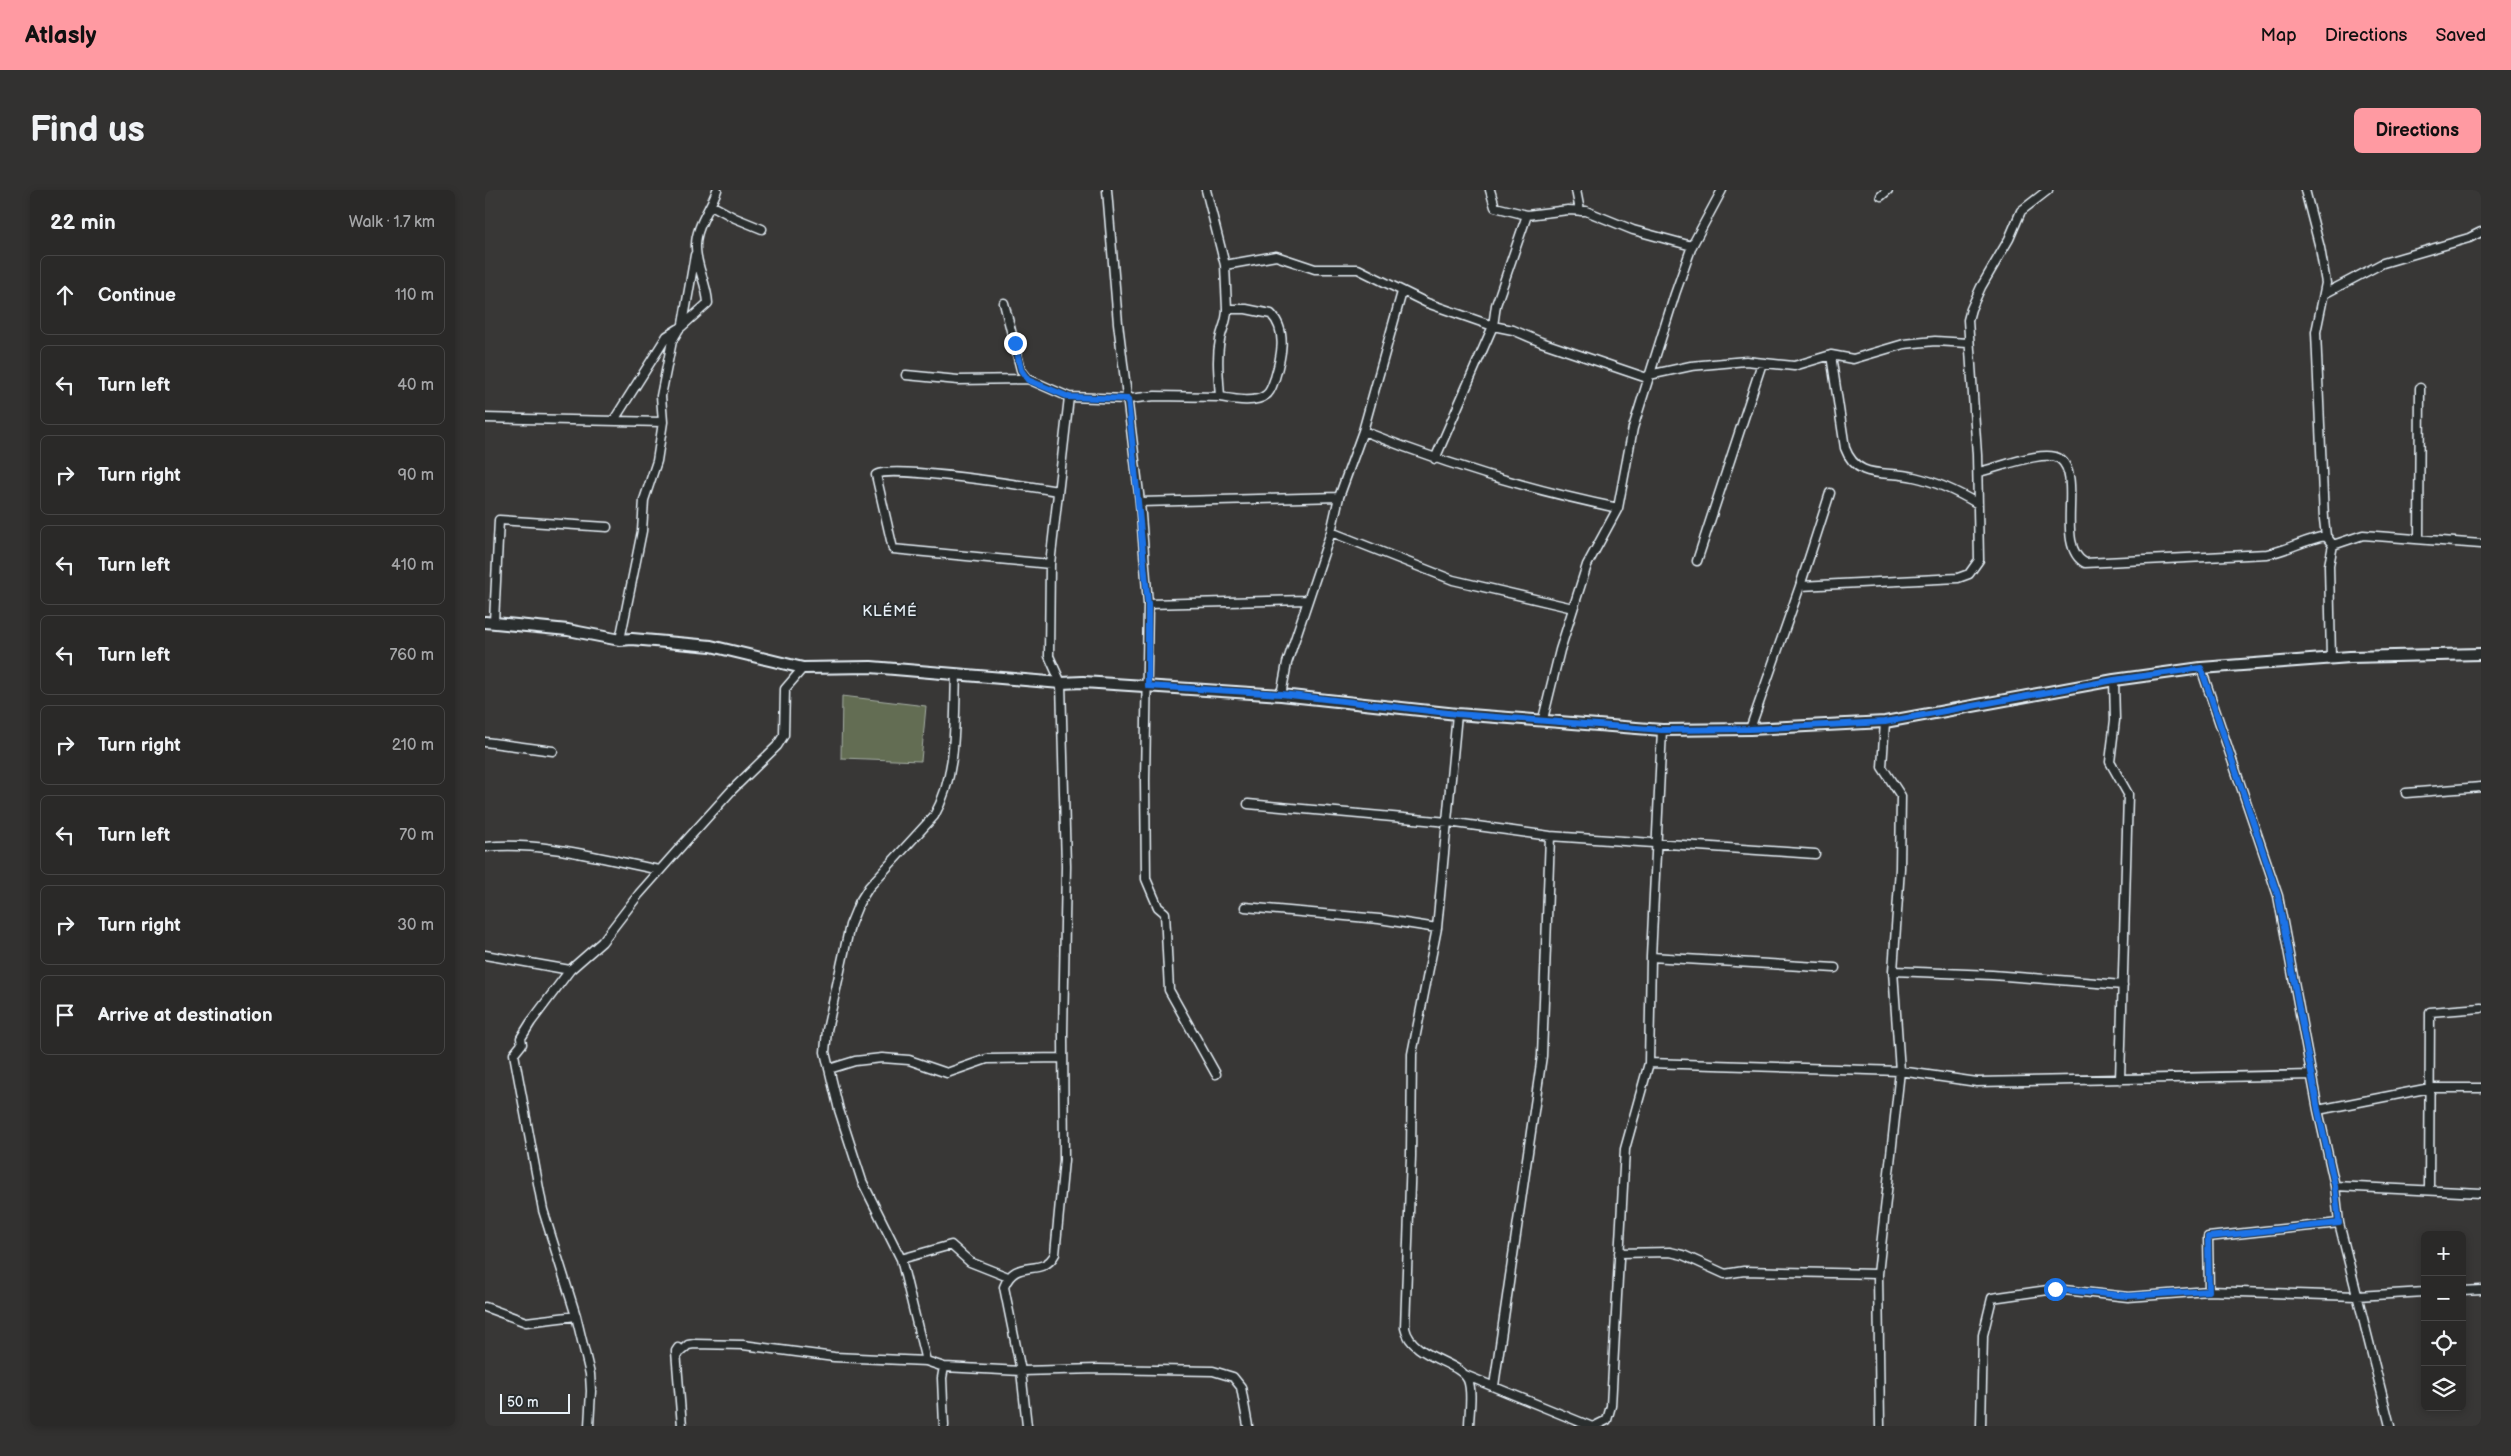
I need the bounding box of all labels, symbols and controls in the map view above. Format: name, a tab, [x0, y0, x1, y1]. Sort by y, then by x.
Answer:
text: Atlasly	[25, 21, 96, 50]
text: Map	[2261, 25, 2297, 46]
text: Directions	[2325, 25, 2407, 46]
text: Saved	[2435, 25, 2486, 46]
button: Directions	[2354, 108, 2481, 153]
text: Find us	[30, 109, 145, 152]
text: 22 min	[50, 210, 116, 235]
text: Walk · 1.7 km	[349, 213, 435, 232]
icon: ahead	[51, 281, 79, 309]
text: Continue	[98, 284, 176, 307]
text: 110 m	[395, 286, 434, 305]
route end	[1004, 332, 1027, 355]
icon: left	[51, 371, 79, 399]
text: Turn left	[98, 374, 170, 397]
text: 40 m	[397, 376, 434, 395]
icon: right	[51, 461, 79, 489]
text: Turn right	[98, 464, 181, 487]
text: 90 m	[398, 466, 434, 485]
icon: left	[51, 551, 79, 579]
text: Turn left	[98, 554, 170, 577]
text: 410 m	[391, 556, 434, 575]
district label: KLÉMÉ	[862, 602, 918, 621]
icon: left	[51, 641, 79, 669]
text: Turn left	[98, 644, 170, 667]
text: 760 m	[389, 646, 434, 665]
icon: right	[51, 731, 79, 759]
text: Turn right	[98, 734, 181, 757]
text: 210 m	[392, 736, 434, 755]
icon: left	[51, 821, 79, 849]
text: Turn left	[98, 824, 170, 847]
text: 70 m	[399, 826, 434, 845]
icon: right	[51, 911, 79, 939]
text: Turn right	[98, 914, 181, 937]
text: 30 m	[397, 916, 434, 935]
icon: arrive	[51, 1001, 79, 1029]
text: Arrive at destination	[98, 1004, 273, 1027]
map controls	[2421, 1231, 2466, 1411]
button: +	[2421, 1231, 2466, 1276]
button: −	[2421, 1276, 2466, 1321]
route start	[2044, 1278, 2067, 1301]
button: locate	[2421, 1321, 2466, 1366]
button: layers	[2421, 1366, 2466, 1411]
scale bar	[500, 1391, 570, 1414]
text: 50 m	[507, 1394, 539, 1411]

